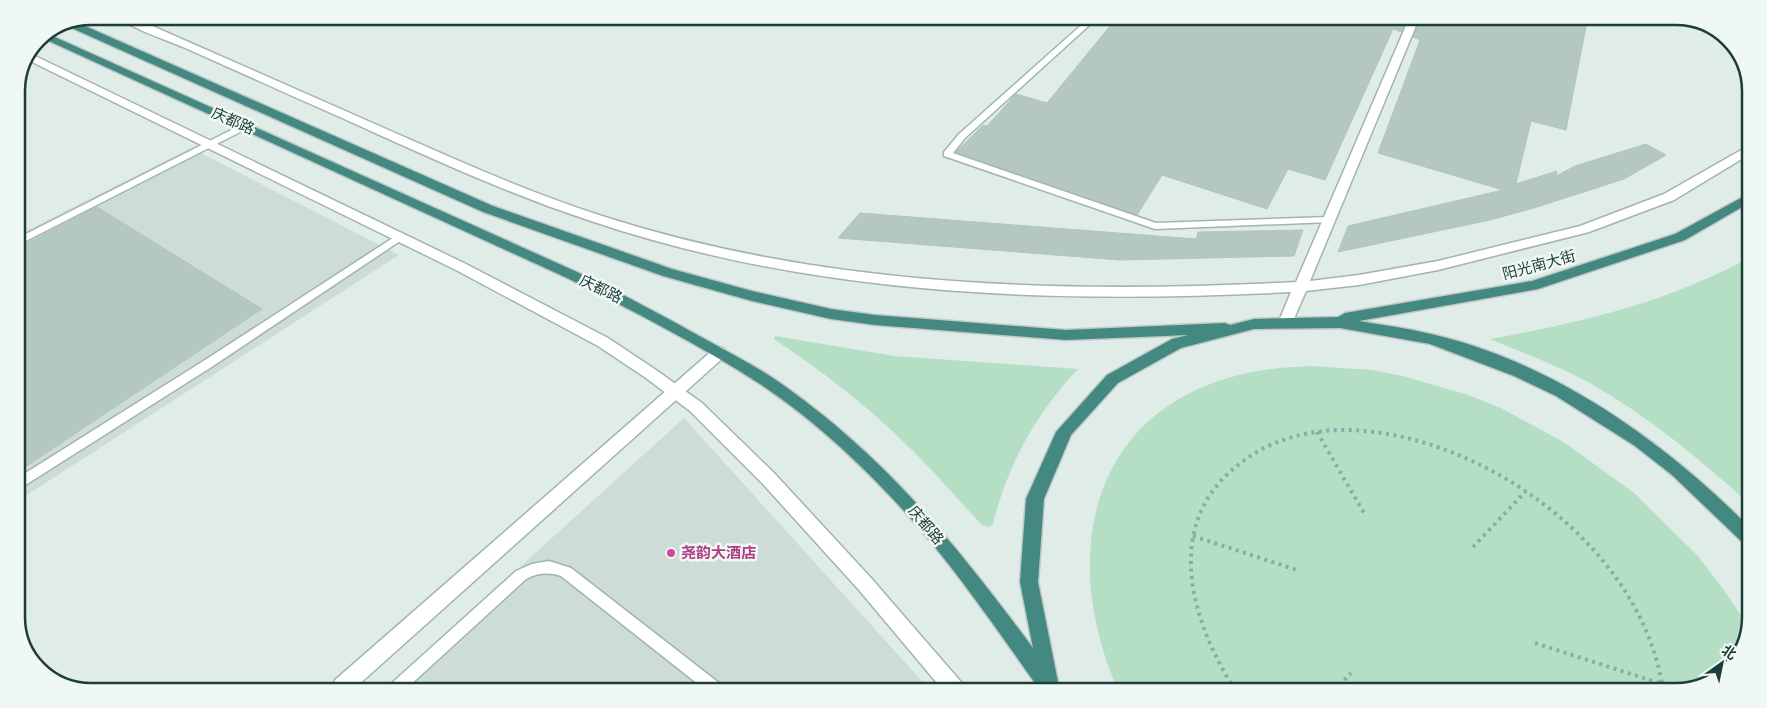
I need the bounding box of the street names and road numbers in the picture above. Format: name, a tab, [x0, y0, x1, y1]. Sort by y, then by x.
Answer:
street label: 庆都路	[209, 104, 257, 138]
street label: 阳光南大街	[1500, 247, 1578, 283]
street label: 庆都路	[577, 271, 625, 307]
street label: 庆都路	[905, 502, 947, 548]

